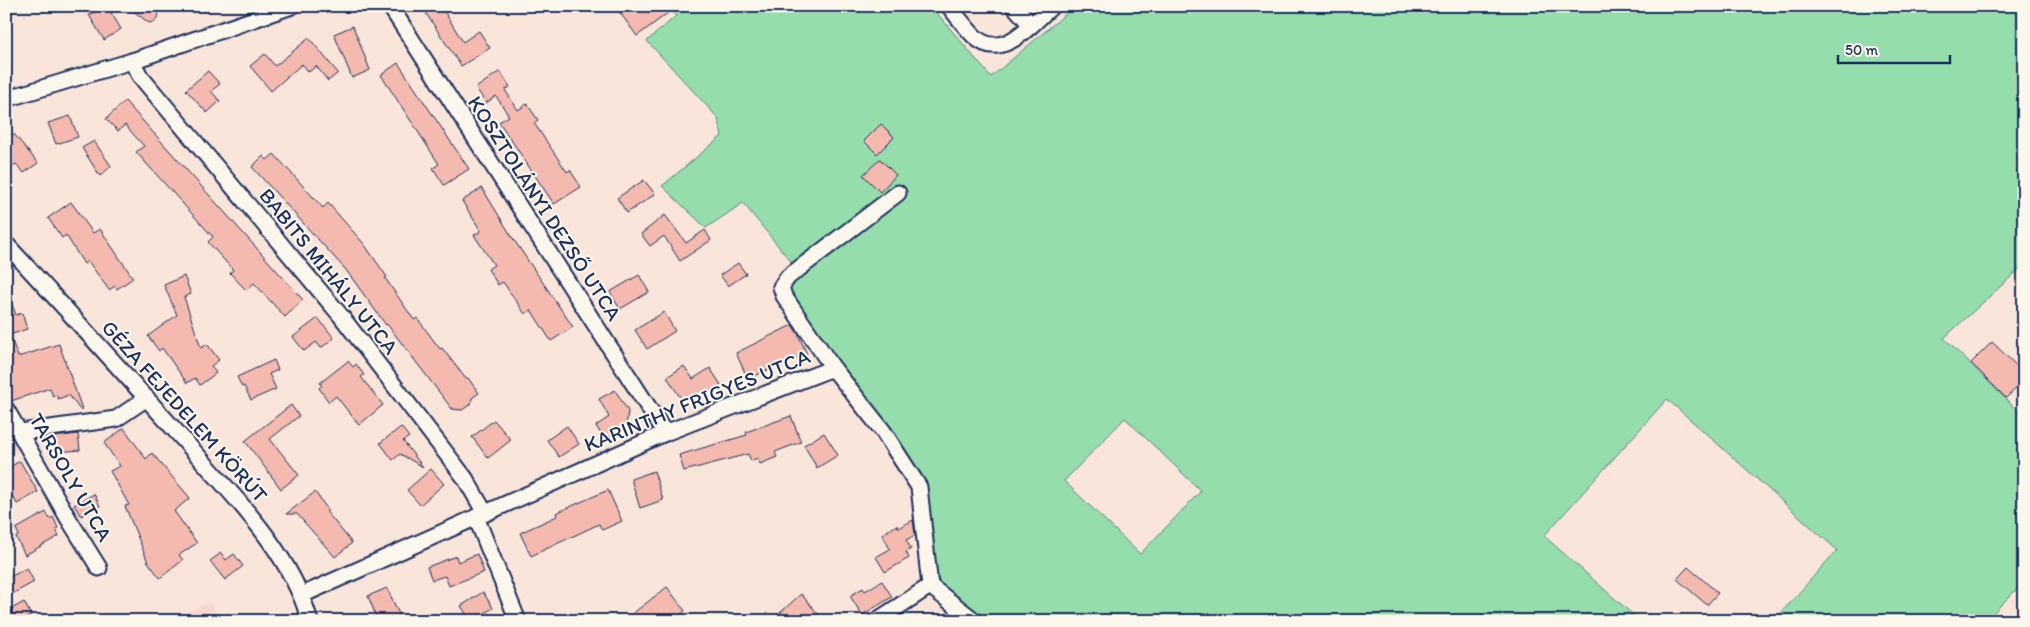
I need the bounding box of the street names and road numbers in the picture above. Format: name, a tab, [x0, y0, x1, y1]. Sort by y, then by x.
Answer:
street label: KOSZTOLÁNYI DEZSŐ UTCA	[463, 91, 627, 326]
street label: BABITS MIHÁLY UTCA	[254, 183, 404, 360]
street label: GÉZA FEJEDELEM KÖRÚT	[97, 315, 273, 507]
street label: KARINTHY FRIGYES UTCA	[580, 343, 814, 457]
street label: TARSOLY UTCA	[24, 408, 118, 546]

